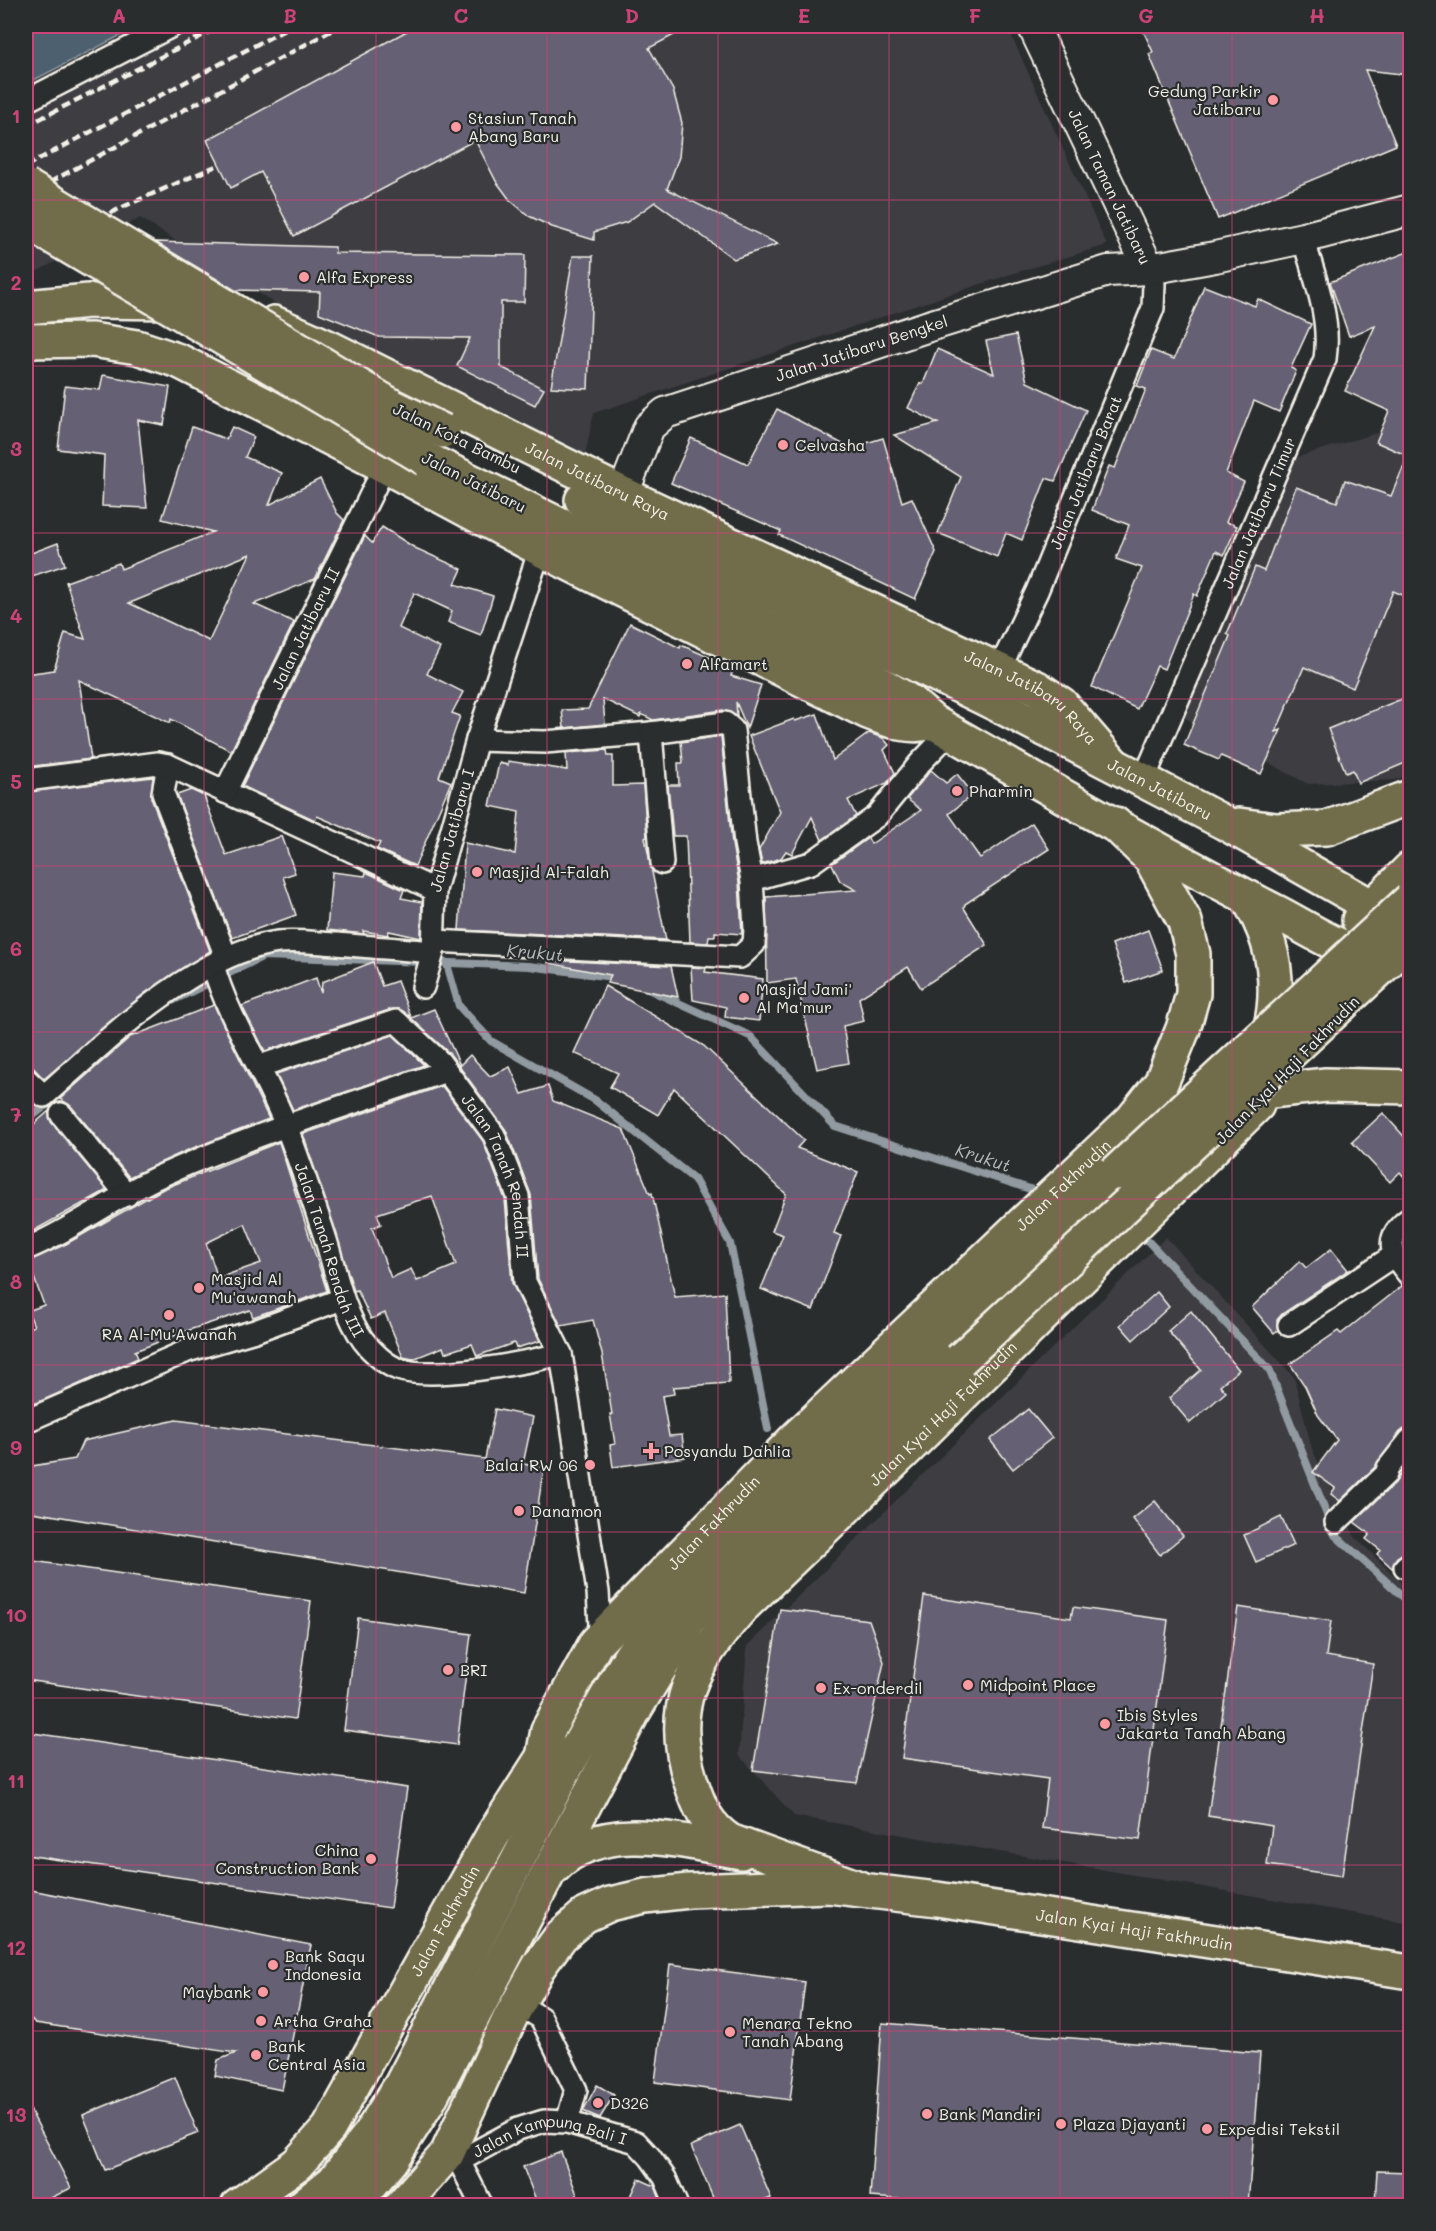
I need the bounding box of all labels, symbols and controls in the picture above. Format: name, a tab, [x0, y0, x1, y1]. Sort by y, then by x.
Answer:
text: A	[112, 2, 126, 28]
text: B	[283, 2, 297, 28]
text: C	[454, 2, 469, 28]
text: D	[625, 2, 639, 28]
text: E	[798, 2, 810, 28]
text: F	[969, 2, 982, 28]
text: G	[1138, 2, 1154, 28]
text: H	[1309, 2, 1325, 28]
place label: Gedung Parkir Jatibaru	[1148, 80, 1261, 119]
marker: Gedung Parkir Jatibaru	[1266, 93, 1280, 107]
text: 1	[12, 102, 20, 128]
street label: Jalan Taman Jatibaru	[1064, 105, 1156, 268]
place label: Stasiun Tanah Abang Baru	[468, 107, 576, 146]
marker: Stasiun Tanah Abang Baru	[449, 120, 463, 134]
place label: Alfa Express	[316, 266, 413, 287]
text: 2	[10, 269, 22, 295]
marker: Alfa Express	[297, 270, 311, 284]
street label: Jalan Jatibaru Bengkel	[773, 310, 950, 386]
street label: Jalan Jatibaru Barat	[1044, 392, 1126, 552]
street label: Jalan Kota Bambu	[390, 398, 525, 478]
place label: Celvasha	[795, 434, 866, 455]
street label: Jalan Jatibaru Timur	[1216, 434, 1300, 592]
text: 3	[10, 435, 22, 461]
street label: Jalan Jatibaru Raya	[522, 436, 673, 524]
marker: Celvasha	[776, 438, 790, 452]
street label: Jalan Jatibaru	[419, 446, 530, 517]
street label: Jalan Jatibaru II	[266, 564, 344, 693]
text: 4	[10, 602, 23, 628]
street label: Jalan Jatibaru Raya	[961, 645, 1102, 749]
place label: Alfamart	[699, 653, 768, 674]
marker: Alfamart	[680, 657, 694, 671]
street label: Jalan Jatibaru	[1104, 753, 1216, 824]
street label: Jalan Jatibaru I	[424, 766, 478, 894]
text: 5	[10, 768, 22, 794]
place label: Pharmin	[969, 780, 1032, 801]
marker: Pharmin	[950, 784, 964, 798]
place label: Masjid Al-Falah	[489, 861, 609, 882]
marker: Masjid Al-Falah	[470, 865, 484, 879]
text: 6	[10, 935, 22, 961]
water label: Krukut	[506, 938, 565, 966]
place label: Masjid Jami' Al Ma'mur	[756, 978, 852, 1017]
marker: Masjid Jami' Al Ma'mur	[737, 991, 751, 1005]
street label: Jalan Kyai Haji Fakhrudin	[1210, 991, 1363, 1148]
street label: Jalan Tanah Rendah II	[457, 1090, 534, 1259]
text: 7	[10, 1101, 22, 1127]
street label: Jalan Fakhrudin	[1011, 1135, 1115, 1235]
water label: Krukut	[952, 1137, 1014, 1177]
street label: Jalan Tanah Rendah III	[290, 1159, 369, 1341]
text: 8	[10, 1268, 22, 1294]
place label: Masjid Al Mu'awanah	[211, 1268, 296, 1307]
marker: Masjid Al Mu'awanah	[192, 1281, 206, 1295]
marker: RA Al-Mu'Awanah	[162, 1308, 176, 1322]
place label: RA Al-Mu'Awanah	[102, 1323, 236, 1344]
street label: Jalan Kyai Haji Fakhrudin	[864, 1336, 1021, 1490]
text: 9	[10, 1434, 22, 1460]
place label: Posyandu Dahlia	[664, 1440, 791, 1461]
marker: Posyandu Dahlia	[642, 1442, 660, 1460]
place label: Balai RW 06	[485, 1454, 578, 1475]
marker: Balai RW 06	[583, 1458, 597, 1472]
street label: Jalan Fakhrudin	[662, 1471, 764, 1574]
place label: Danamon	[531, 1500, 602, 1521]
marker: Danamon	[512, 1504, 526, 1518]
text: 10	[5, 1601, 27, 1627]
place label: BRI	[460, 1659, 487, 1680]
marker: BRI	[441, 1663, 455, 1677]
place label: Midpoint Place	[980, 1674, 1096, 1695]
place label: Ex-onderdil	[833, 1677, 923, 1698]
marker: Midpoint Place	[961, 1678, 975, 1692]
marker: Ex-onderdil	[814, 1681, 828, 1695]
place label: Ibis Styles Jakarta Tanah Abang	[1117, 1704, 1286, 1743]
marker: Ibis Styles Jakarta Tanah Abang	[1098, 1717, 1112, 1731]
text: 11	[7, 1767, 25, 1793]
place label: China Construction Bank	[216, 1839, 359, 1878]
marker: China Construction Bank	[364, 1852, 378, 1866]
street label: Jalan Fakhrudin	[405, 1861, 484, 1980]
street label: Jalan Kyai Haji Fakhrudin	[1035, 1903, 1234, 1955]
text: 12	[6, 1934, 26, 1960]
place label: Bank Saqu Indonesia	[285, 1945, 365, 1984]
marker: Bank Saqu Indonesia	[266, 1958, 280, 1972]
place label: Maybank	[182, 1981, 251, 2002]
marker: Maybank	[256, 1985, 270, 1999]
place label: Artha Graha	[273, 2010, 372, 2031]
place label: Menara Tekno Tanah Abang	[742, 2012, 852, 2051]
marker: Artha Graha	[254, 2014, 268, 2028]
marker: Menara Tekno Tanah Abang	[723, 2025, 737, 2039]
place label: Bank Central Asia	[268, 2035, 366, 2074]
marker: Bank Central Asia	[249, 2048, 263, 2062]
place label: D326	[610, 2092, 649, 2113]
marker: D326	[591, 2096, 605, 2110]
text: 13	[6, 2101, 26, 2127]
place label: Bank Mandiri	[939, 2103, 1041, 2124]
marker: Bank Mandiri	[920, 2107, 934, 2121]
street label: Jalan Kampung Bali I	[469, 2110, 629, 2162]
place label: Plaza Djayanti	[1073, 2113, 1186, 2134]
marker: Plaza Djayanti	[1054, 2117, 1068, 2131]
place label: Expedisi Tekstil	[1219, 2118, 1340, 2139]
marker: Expedisi Tekstil	[1200, 2122, 1214, 2136]

